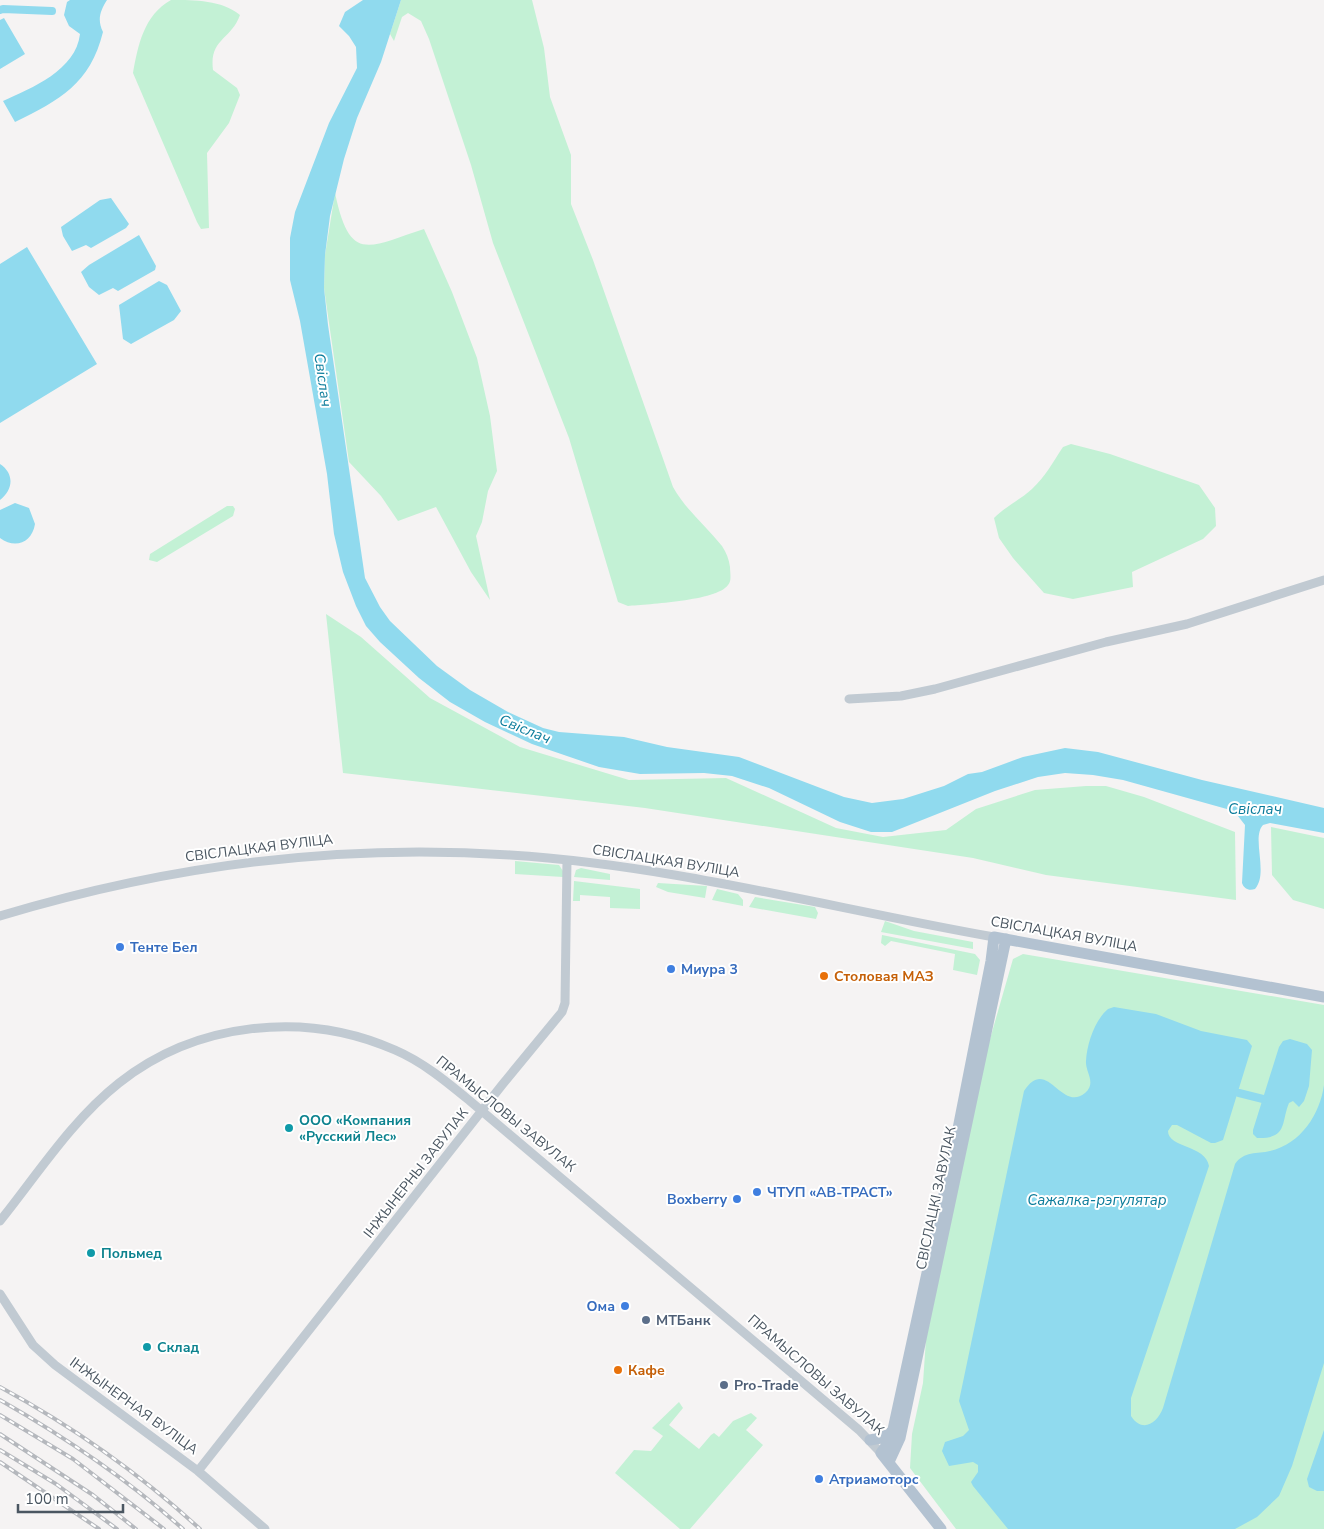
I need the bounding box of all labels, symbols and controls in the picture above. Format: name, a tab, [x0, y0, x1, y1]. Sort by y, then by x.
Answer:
water label: Свіслач	[309, 352, 337, 408]
water label: Свіслач	[496, 710, 554, 748]
water label: Свіслач	[1228, 799, 1282, 819]
street label: СВІСЛАЦКАЯ ВУЛІЦА	[184, 830, 334, 866]
street label: СВІСЛАЦКАЯ ВУЛІЦА	[591, 840, 741, 882]
street label: СВІСЛАЦКАЯ ВУЛІЦА	[989, 912, 1139, 956]
place label: Тенте Бел	[130, 938, 198, 957]
marker: Тенте Бел	[114, 941, 126, 953]
place label: Миура 3	[681, 960, 738, 979]
marker: Миура 3	[665, 963, 677, 975]
place label: Столовая МАЗ	[834, 967, 934, 986]
marker: Столовая МАЗ	[818, 970, 830, 982]
street label: ПРАМЫСЛОВЫ ЗАВУЛАК	[432, 1052, 580, 1176]
street label: ІНЖЫНЕРНЫ ЗАВУЛАК	[359, 1104, 473, 1242]
place label: ООО «Компания «Русский Лес»	[299, 1111, 411, 1146]
marker: ООО «Компания «Русский Лес»	[283, 1122, 295, 1134]
street label: СВІСЛАЦКІ ЗАВУЛАК	[911, 1124, 961, 1272]
place label: ЧТУП «АВ-ТРАСТ»	[767, 1183, 893, 1202]
marker: ЧТУП «АВ-ТРАСТ»	[751, 1186, 763, 1198]
place label: Boxberry	[667, 1190, 728, 1209]
water label: Сажалка-рэгулятар	[1027, 1190, 1167, 1210]
marker: Boxberry	[731, 1193, 743, 1205]
place label: Польмед	[101, 1244, 162, 1263]
marker: Польмед	[85, 1247, 97, 1259]
place label: Ома	[587, 1297, 615, 1316]
marker: Ома	[619, 1300, 631, 1312]
place label: МТБанк	[656, 1311, 711, 1330]
street label: ПРАМЫСЛОВЫ ЗАВУЛАК	[744, 1311, 888, 1439]
marker: МТБанк	[640, 1314, 652, 1326]
place label: Склад	[157, 1338, 200, 1357]
marker: Склад	[141, 1341, 153, 1353]
street label: ІНЖЫНЕРНАЯ ВУЛІЦА	[66, 1353, 202, 1459]
place label: Кафе	[628, 1361, 665, 1380]
marker: Кафе	[612, 1364, 624, 1376]
place label: Pro-Trade	[734, 1376, 799, 1395]
marker: Pro-Trade	[718, 1379, 730, 1391]
place label: Атриамоторс	[829, 1470, 919, 1489]
marker: Атриамоторс	[813, 1473, 825, 1485]
scale bar	[18, 1482, 122, 1514]
text: 100 m	[25, 1489, 69, 1509]

